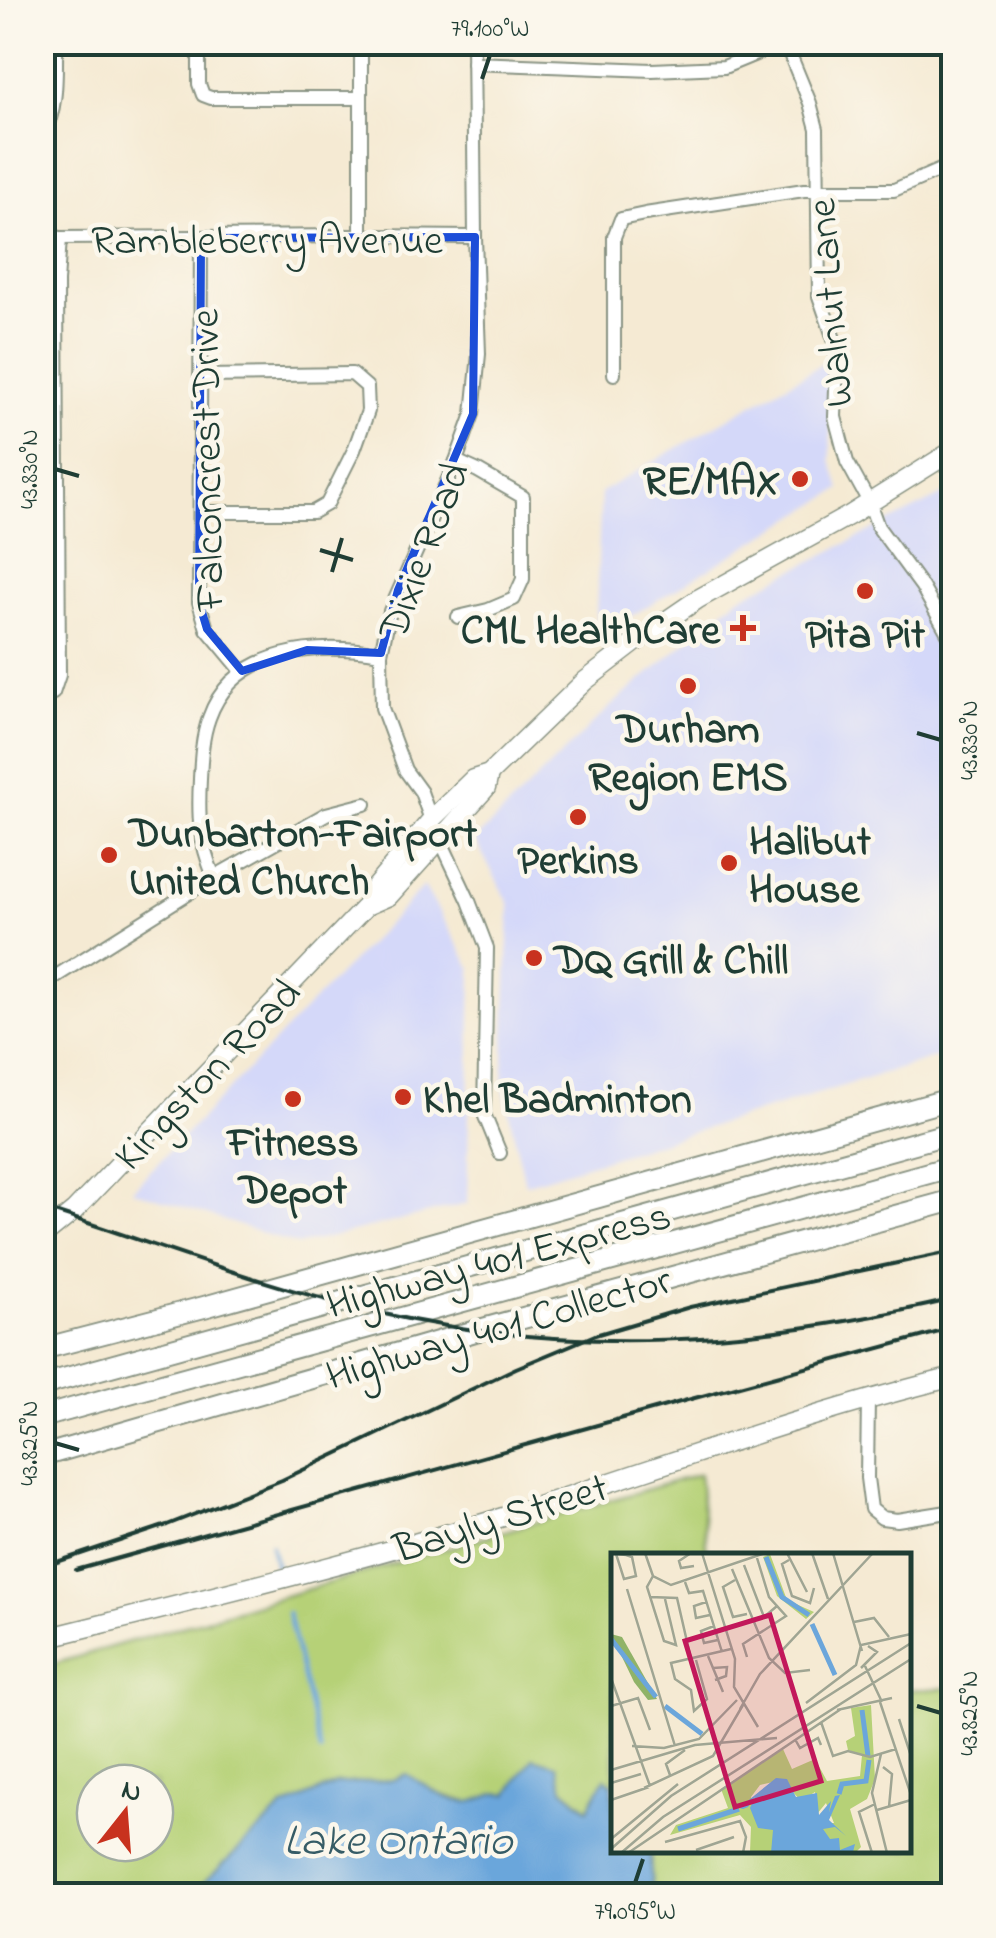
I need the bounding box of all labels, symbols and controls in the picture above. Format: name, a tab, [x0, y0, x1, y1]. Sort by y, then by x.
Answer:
text: 79.100°W	[451, 12, 529, 48]
street label: Walnut Lane	[793, 196, 872, 409]
street label: Rambleberry Avenue	[91, 212, 443, 273]
street label: Falconcrest Drive	[176, 308, 243, 613]
text: 43.830°N	[13, 429, 49, 509]
place label: RE/MAX	[643, 453, 780, 514]
street label: Dixie Road	[364, 454, 488, 650]
marker: RE/MAX	[789, 468, 811, 490]
marker: Pita Pit	[854, 580, 876, 602]
place label: CML HealthCare	[461, 602, 721, 663]
place label: Pita Pit	[805, 606, 926, 667]
marker: CML HealthCare	[730, 615, 756, 641]
marker: Durham Region EMS	[677, 675, 699, 697]
text: 43.830°N	[953, 700, 989, 780]
place label: Durham Region EMS	[588, 701, 788, 811]
place label: Dunbarton-Fairport United Church	[127, 805, 478, 914]
marker: Perkins	[567, 806, 589, 828]
place label: Halibut House	[749, 813, 872, 922]
place label: Perkins	[517, 832, 639, 893]
marker: Dunbarton-Fairport United Church	[98, 844, 120, 866]
marker: Halibut House	[718, 852, 740, 874]
place label: DQ Grill & Chill	[552, 932, 788, 993]
marker: DQ Grill & Chill	[523, 947, 545, 969]
street label: Kingston Road	[101, 966, 317, 1186]
place label: Khel Badminton	[423, 1071, 692, 1132]
marker: Khel Badminton	[392, 1086, 414, 1108]
marker: Fitness Depot	[282, 1088, 304, 1110]
place label: Fitness Depot	[225, 1114, 359, 1223]
street label: Highway 401 Express	[320, 1187, 678, 1338]
street label: Highway 401 Collector	[319, 1252, 680, 1409]
text: 43.825°N	[13, 1400, 49, 1486]
street label: Bayly Street	[386, 1459, 616, 1582]
inset map	[611, 1553, 911, 1853]
text: 43.825°N	[953, 1670, 989, 1756]
north arrow	[75, 1763, 175, 1863]
text: N	[116, 1770, 146, 1815]
water label: Lake Ontario	[284, 1810, 514, 1876]
text: 79.095°W	[594, 1895, 676, 1931]

